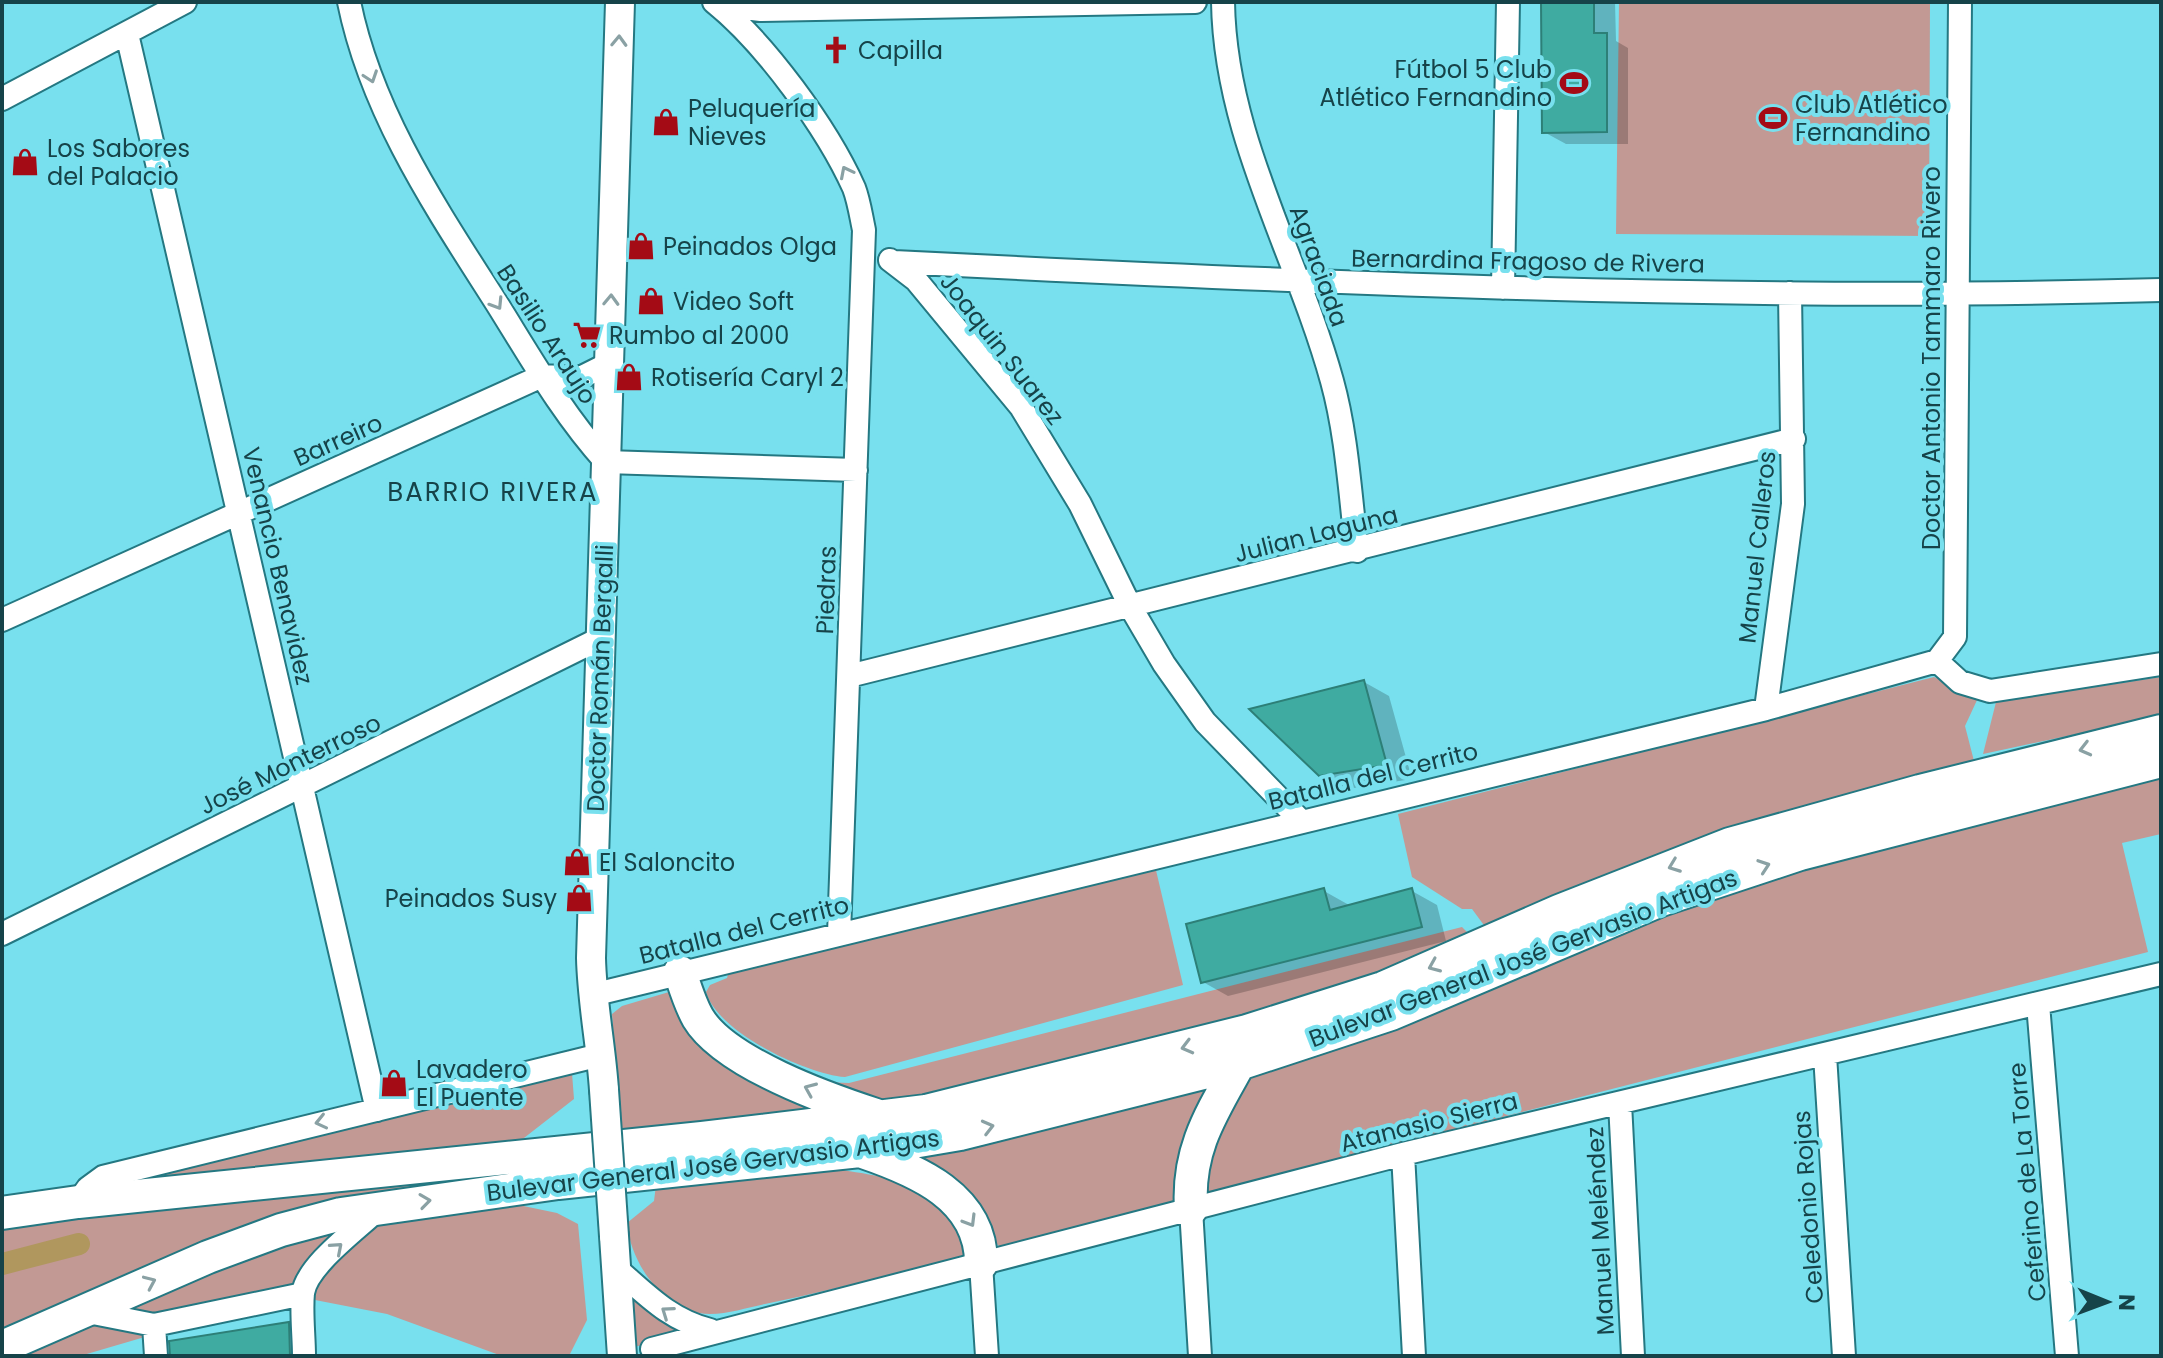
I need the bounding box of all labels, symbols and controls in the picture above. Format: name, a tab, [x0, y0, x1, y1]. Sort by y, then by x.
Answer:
one-way arrow	[610, 34, 627, 46]
place label: Capilla	[858, 34, 943, 67]
church icon: Capilla	[821, 35, 851, 65]
place label: Fútbol 5 Club Atlético Fernandino	[1320, 53, 1552, 114]
sports icon: Fútbol 5 Club Atlético Fernandino	[1559, 68, 1589, 98]
one-way arrow	[362, 69, 378, 83]
place label: Club Atlético Fernandino	[1795, 88, 1948, 149]
place label: Peluquería Nieves	[688, 92, 816, 153]
sports icon: Club Atlético Fernandino	[1758, 103, 1788, 133]
shop icon: Peluquería Nieves	[651, 107, 681, 137]
place label: Los Sabores del Palacio	[47, 132, 190, 193]
shop icon: Los Sabores del Palacio	[10, 147, 40, 177]
one-way arrow	[840, 166, 855, 181]
street label: Doctor Antonio Tammaro Rivero	[1915, 166, 1948, 550]
street label: Agraciada	[1282, 201, 1356, 331]
place label: Peinados Olga	[663, 230, 837, 263]
shop icon: Peinados Olga	[626, 231, 656, 261]
street label: Bernardina Fragoso de Rivera	[1351, 241, 1705, 281]
street label: Basilio Araujo	[489, 258, 605, 410]
street label: Joaquin Suarez	[932, 266, 1072, 432]
place label: Video Soft	[673, 285, 794, 318]
shop icon: Video Soft	[636, 286, 666, 316]
one-way arrow	[603, 293, 620, 306]
one-way arrow	[487, 295, 502, 310]
place label: Rumbo al 2000	[609, 319, 789, 352]
supermarket icon: Rumbo al 2000	[572, 320, 602, 350]
place label: Rotisería Caryl 2	[651, 361, 844, 394]
shop icon: Rotisería Caryl 2	[614, 362, 644, 392]
street label: Barreiro	[288, 406, 388, 474]
street label: Venancio Benavidez	[235, 444, 321, 688]
street label: Manuel Calleros	[1730, 449, 1784, 645]
district label: BARRIO RIVERA	[387, 474, 599, 510]
street label: Julian Laguna	[1231, 498, 1401, 570]
street label: Doctor Román Bergalli	[579, 544, 621, 812]
street label: Piedras	[808, 545, 844, 635]
street label: José Monterroso	[194, 706, 386, 822]
street label: Batalla del Cerrito	[1265, 734, 1481, 818]
one-way arrow	[2079, 740, 2093, 757]
place label: El Saloncito	[599, 846, 735, 879]
shop icon: El Saloncito	[562, 847, 592, 877]
one-way arrow	[1668, 856, 1682, 873]
one-way arrow	[1756, 859, 1770, 875]
street label: Bulevar General José Gervasio Artigas	[1304, 861, 1742, 1055]
place label: Peinados Susy	[385, 882, 557, 915]
shop icon: Peinados Susy	[564, 883, 594, 913]
street label: Batalla del Cerrito	[636, 888, 852, 972]
one-way arrow	[1428, 957, 1442, 973]
one-way arrow	[1181, 1038, 1195, 1054]
place label: Lavadero El Puente	[416, 1053, 528, 1114]
street label: Ceferino de La Torre	[2000, 1061, 2054, 1303]
shop icon: Lavadero El Puente	[379, 1068, 409, 1098]
one-way arrow	[804, 1082, 818, 1098]
street label: Atanasio Sierra	[1337, 1084, 1521, 1160]
street label: Celedonio Rojas	[1785, 1109, 1831, 1305]
one-way arrow	[315, 1113, 329, 1130]
one-way arrow	[981, 1119, 994, 1136]
street label: Bulevar General José Gervasio Artigas	[485, 1121, 941, 1209]
street label: Manuel Meléndez	[1578, 1126, 1622, 1336]
one-way arrow	[418, 1193, 432, 1210]
one-way arrow	[960, 1212, 976, 1227]
one-way arrow	[328, 1243, 342, 1258]
north arrow	[2067, 1262, 2147, 1342]
one-way arrow	[142, 1276, 157, 1292]
text: N	[2111, 1294, 2142, 1311]
one-way arrow	[661, 1307, 675, 1322]

